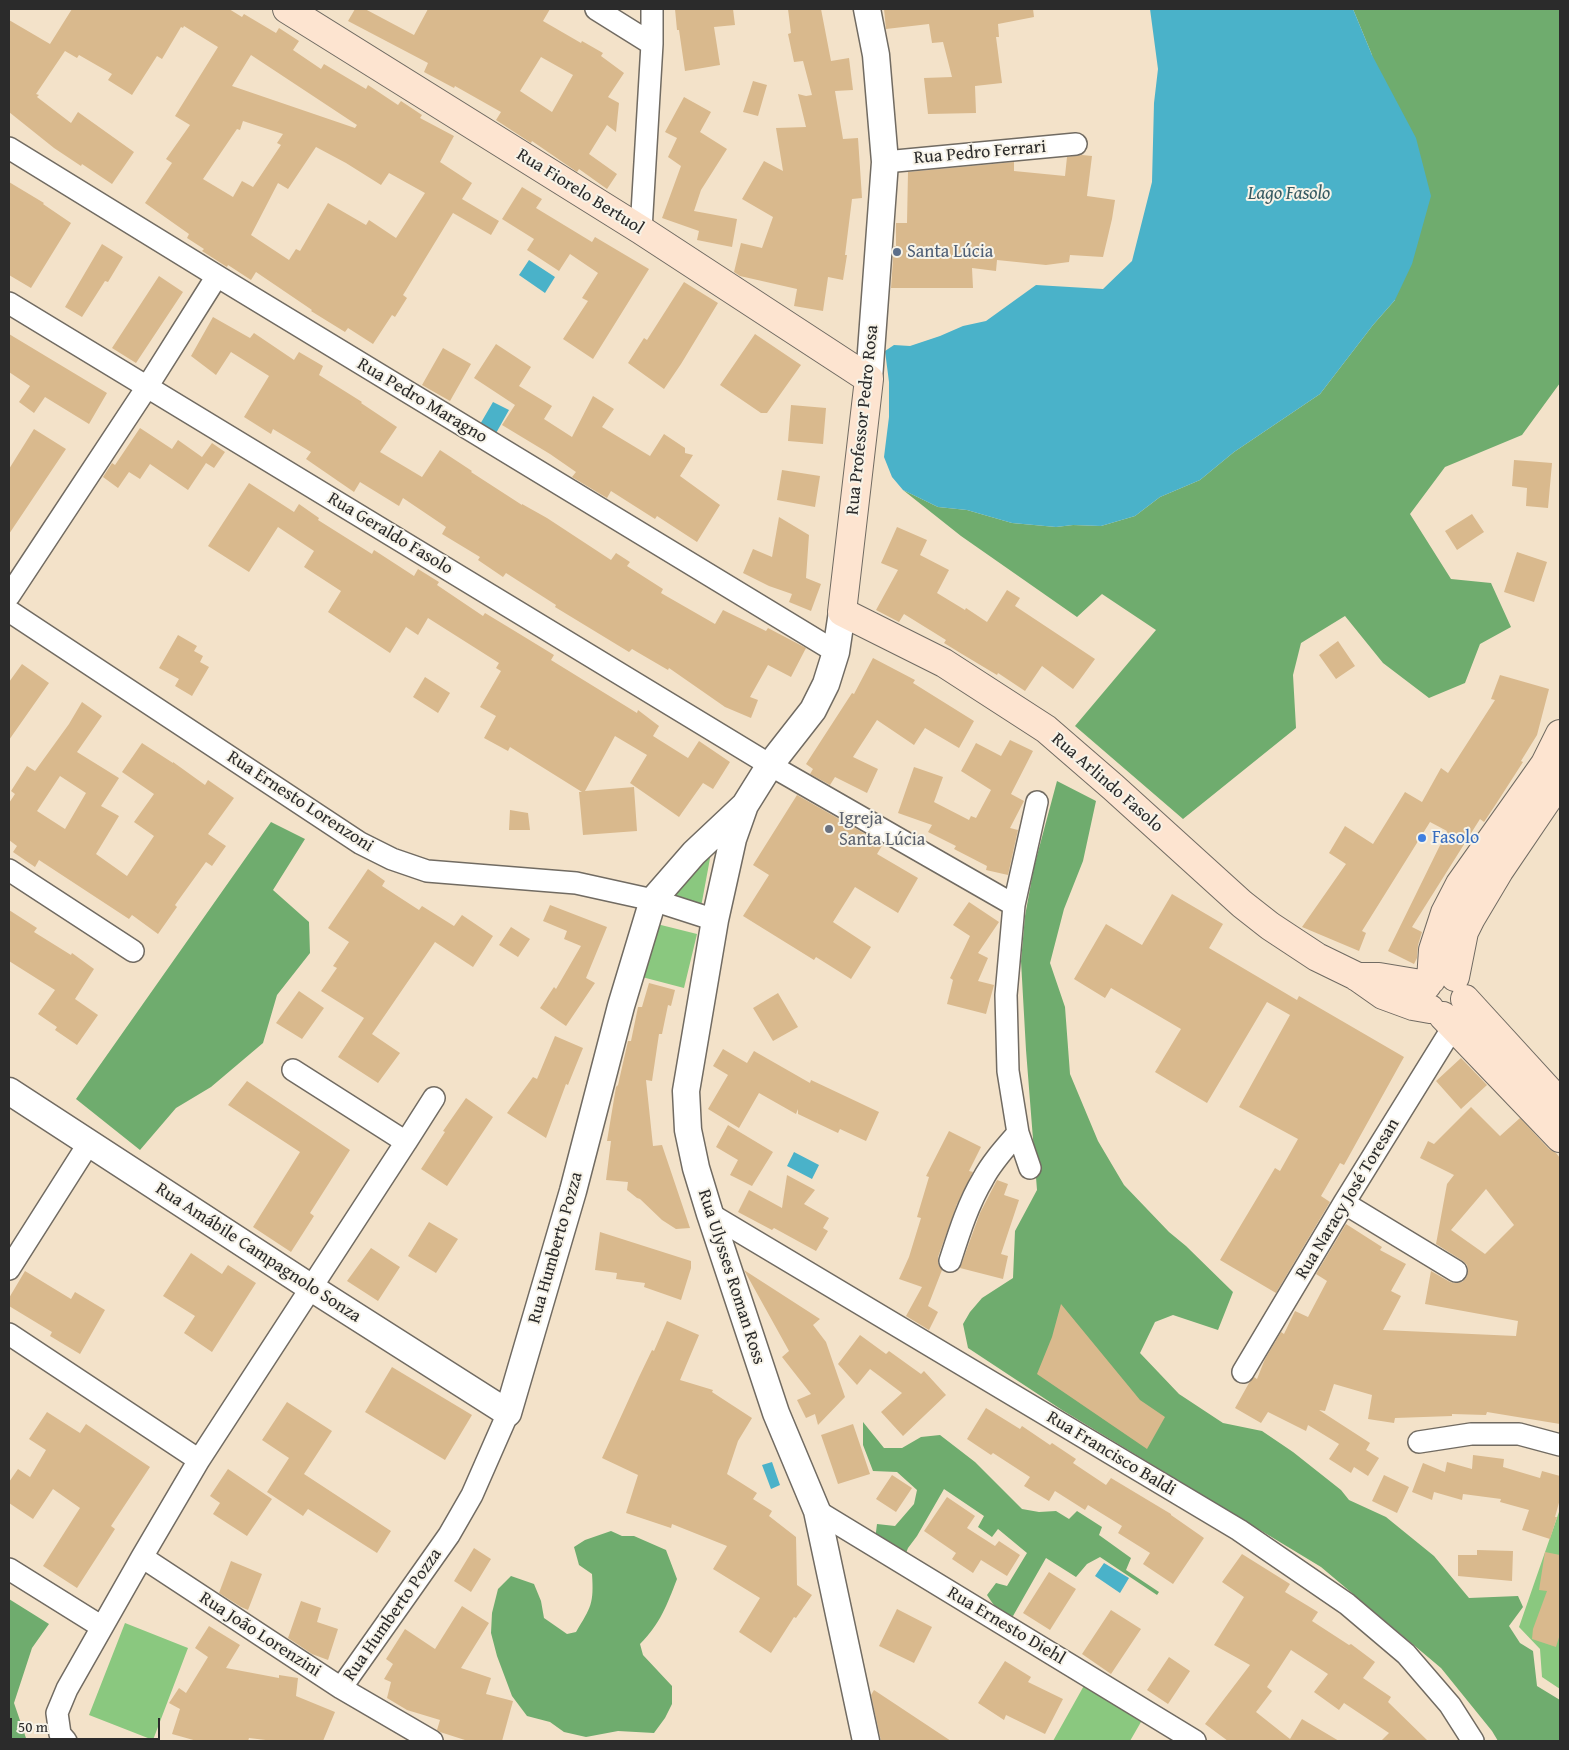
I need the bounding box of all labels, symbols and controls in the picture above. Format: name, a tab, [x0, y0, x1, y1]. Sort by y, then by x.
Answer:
street label: Rua Pedro Ferrari	[913, 136, 1047, 170]
street label: Rua Fiorelo Bertuol	[512, 144, 648, 240]
water label: Lago Fasolo	[1248, 183, 1330, 205]
place label: Santa Lúcia	[907, 241, 993, 263]
marker: Santa Lúcia	[891, 246, 903, 258]
street label: Rua Professor Pedro Rosa	[842, 324, 884, 516]
street label: Rua Pedro Maragno	[353, 354, 491, 448]
street label: Rua Geraldo Fasolo	[323, 488, 457, 580]
street label: Rua Arlindo Fasolo	[1047, 729, 1167, 837]
street label: Rua Ernesto Lorenzoni	[223, 747, 377, 857]
place label: Igreja Santa Lúcia	[839, 808, 925, 851]
marker: Igreja Santa Lúcia	[823, 823, 835, 835]
place label: Fasolo	[1432, 827, 1479, 849]
marker: Fasolo	[1416, 832, 1428, 844]
street label: Rua Naracy José Toresan	[1291, 1115, 1405, 1283]
street label: Rua Humberto Pozza	[524, 1170, 588, 1326]
street label: Rua Amábile Campagnolo Sonza	[151, 1178, 365, 1328]
street label: Rua Ulysses Roman Ross	[692, 1187, 770, 1367]
street label: Rua Francisco Baldi	[1042, 1407, 1180, 1501]
street label: Rua Humberto Pozza	[339, 1545, 447, 1685]
street label: Rua Ernesto Diehl	[943, 1582, 1069, 1670]
street label: Rua João Lorenzini	[195, 1588, 325, 1682]
scale bar	[12, 1708, 162, 1740]
text: 50 m	[18, 1716, 48, 1737]

